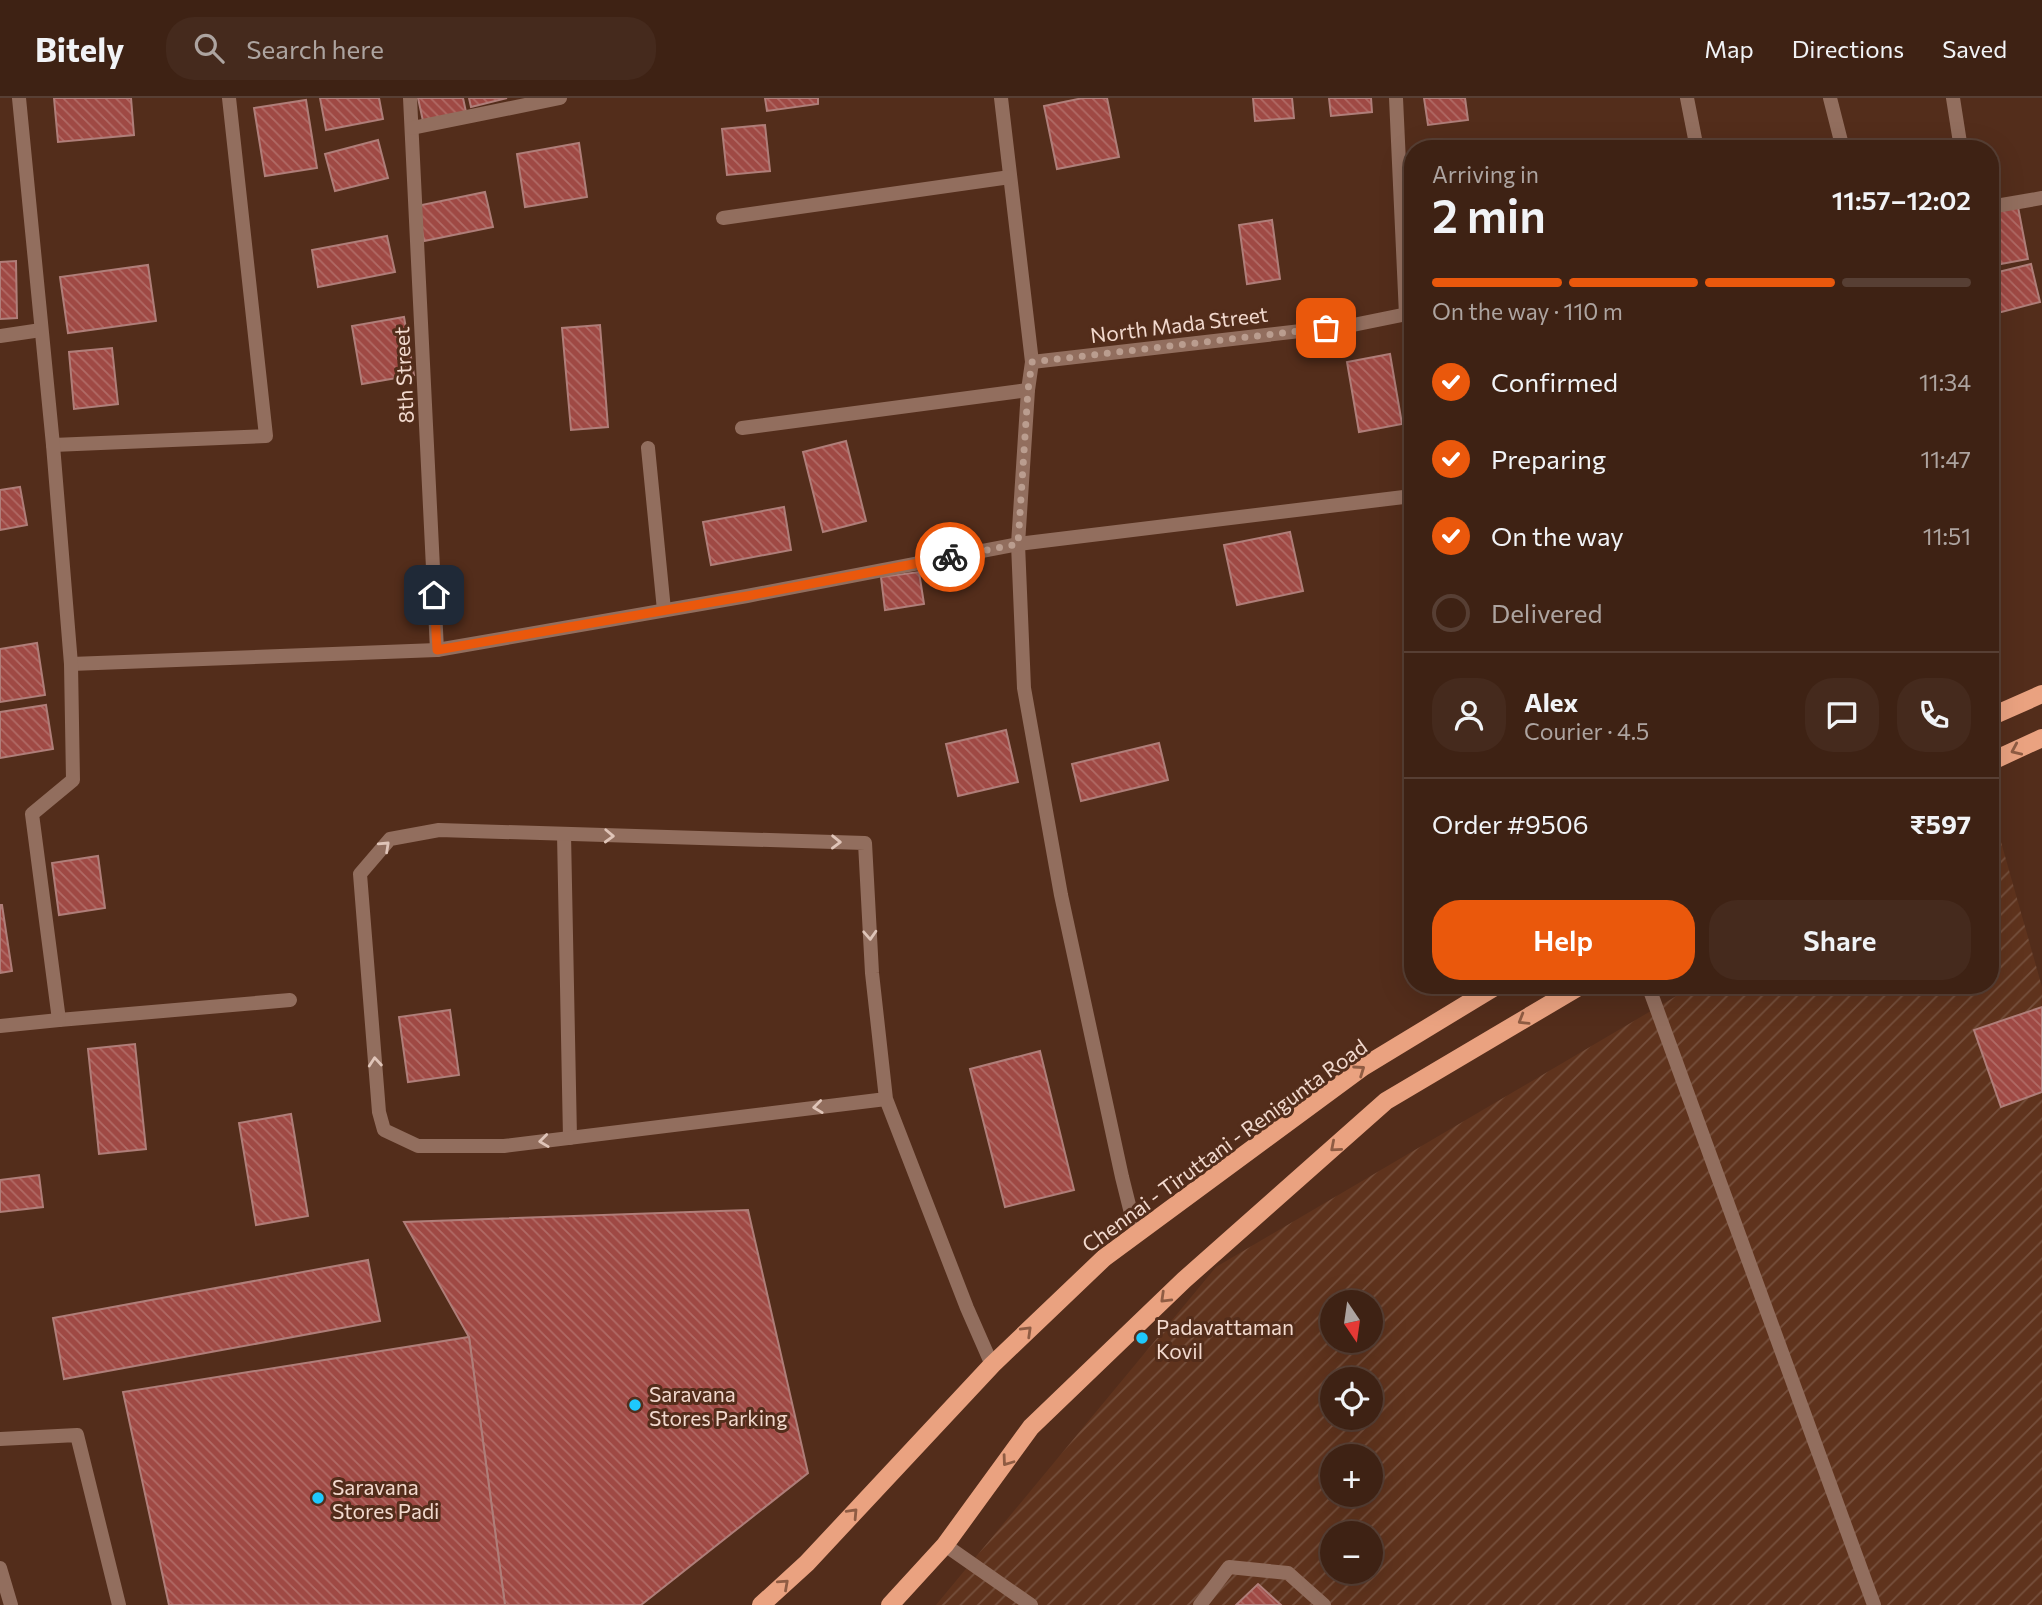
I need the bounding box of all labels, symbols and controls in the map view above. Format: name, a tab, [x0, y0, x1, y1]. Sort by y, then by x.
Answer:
search box	[166, 17, 656, 80]
text: Bitely	[35, 28, 124, 69]
icon: search	[190, 29, 228, 67]
text: Search here	[246, 33, 384, 64]
text: Map	[1704, 34, 1754, 63]
text: Directions	[1792, 34, 1904, 63]
text: Saved	[1942, 34, 2007, 63]
text: Arriving in	[1432, 160, 1539, 188]
text: 11:57–12:02	[1832, 184, 1971, 215]
text: 2 min	[1432, 186, 1546, 242]
text: On the way · 110 m	[1432, 297, 1623, 325]
pin	[1296, 298, 1356, 358]
street label: North Mada Street	[1089, 301, 1269, 347]
icon: bag	[1307, 309, 1345, 347]
street label: 8th Street	[388, 326, 418, 424]
icon: check	[1432, 363, 1470, 401]
text: Confirmed	[1491, 366, 1618, 397]
text: 11:34	[1919, 368, 1971, 396]
icon: check	[1432, 440, 1470, 478]
text: Preparing	[1491, 443, 1606, 474]
text: 11:47	[1920, 445, 1971, 473]
icon: check	[1432, 517, 1470, 555]
text: On the way	[1491, 520, 1624, 551]
courier	[915, 522, 985, 592]
text: 11:51	[1923, 522, 1971, 550]
icon: bike	[931, 538, 969, 576]
pin	[404, 565, 464, 625]
icon: home	[415, 576, 453, 614]
text: Delivered	[1491, 597, 1602, 628]
button: person	[1432, 678, 1506, 752]
button: chat	[1805, 678, 1879, 752]
button: phone	[1897, 678, 1971, 752]
text: Alex	[1524, 686, 1578, 717]
text: Courier · 4.5	[1524, 717, 1649, 745]
one-way arrow	[2011, 742, 2023, 756]
text: Order #9506	[1432, 808, 1589, 839]
text: ₹597	[1910, 808, 1971, 839]
one-way arrow	[603, 828, 614, 843]
one-way arrow	[831, 834, 842, 850]
one-way arrow	[377, 842, 390, 854]
button: Help	[1432, 900, 1695, 980]
button: Share	[1709, 900, 1971, 980]
one-way arrow	[862, 930, 877, 941]
one-way arrow	[1517, 1012, 1530, 1025]
street label: Chennai - Tiruttani - Renigunta Road	[1077, 1033, 1371, 1257]
one-way arrow	[367, 1057, 382, 1068]
one-way arrow	[1352, 1066, 1365, 1078]
one-way arrow	[813, 1100, 824, 1115]
one-way arrow	[538, 1134, 550, 1149]
one-way arrow	[1330, 1139, 1343, 1151]
one-way arrow	[1160, 1290, 1173, 1303]
north arrow	[1320, 1290, 1382, 1353]
map controls	[1320, 1290, 1383, 1584]
place label: Padavattaman Kovil	[1156, 1314, 1294, 1363]
one-way arrow	[1019, 1327, 1032, 1340]
marker: Padavattaman Kovil	[1134, 1330, 1150, 1346]
button: locate	[1320, 1367, 1383, 1430]
place label: Saravana Stores Parking	[649, 1381, 788, 1430]
marker: Saravana Stores Parking	[627, 1397, 643, 1413]
button: +	[1320, 1444, 1383, 1507]
one-way arrow	[1003, 1453, 1015, 1466]
place label: Saravana Stores Padi	[332, 1474, 439, 1523]
marker: Saravana Stores Padi	[310, 1490, 326, 1506]
one-way arrow	[845, 1509, 858, 1522]
button: −	[1320, 1521, 1383, 1584]
one-way arrow	[776, 1580, 789, 1592]

